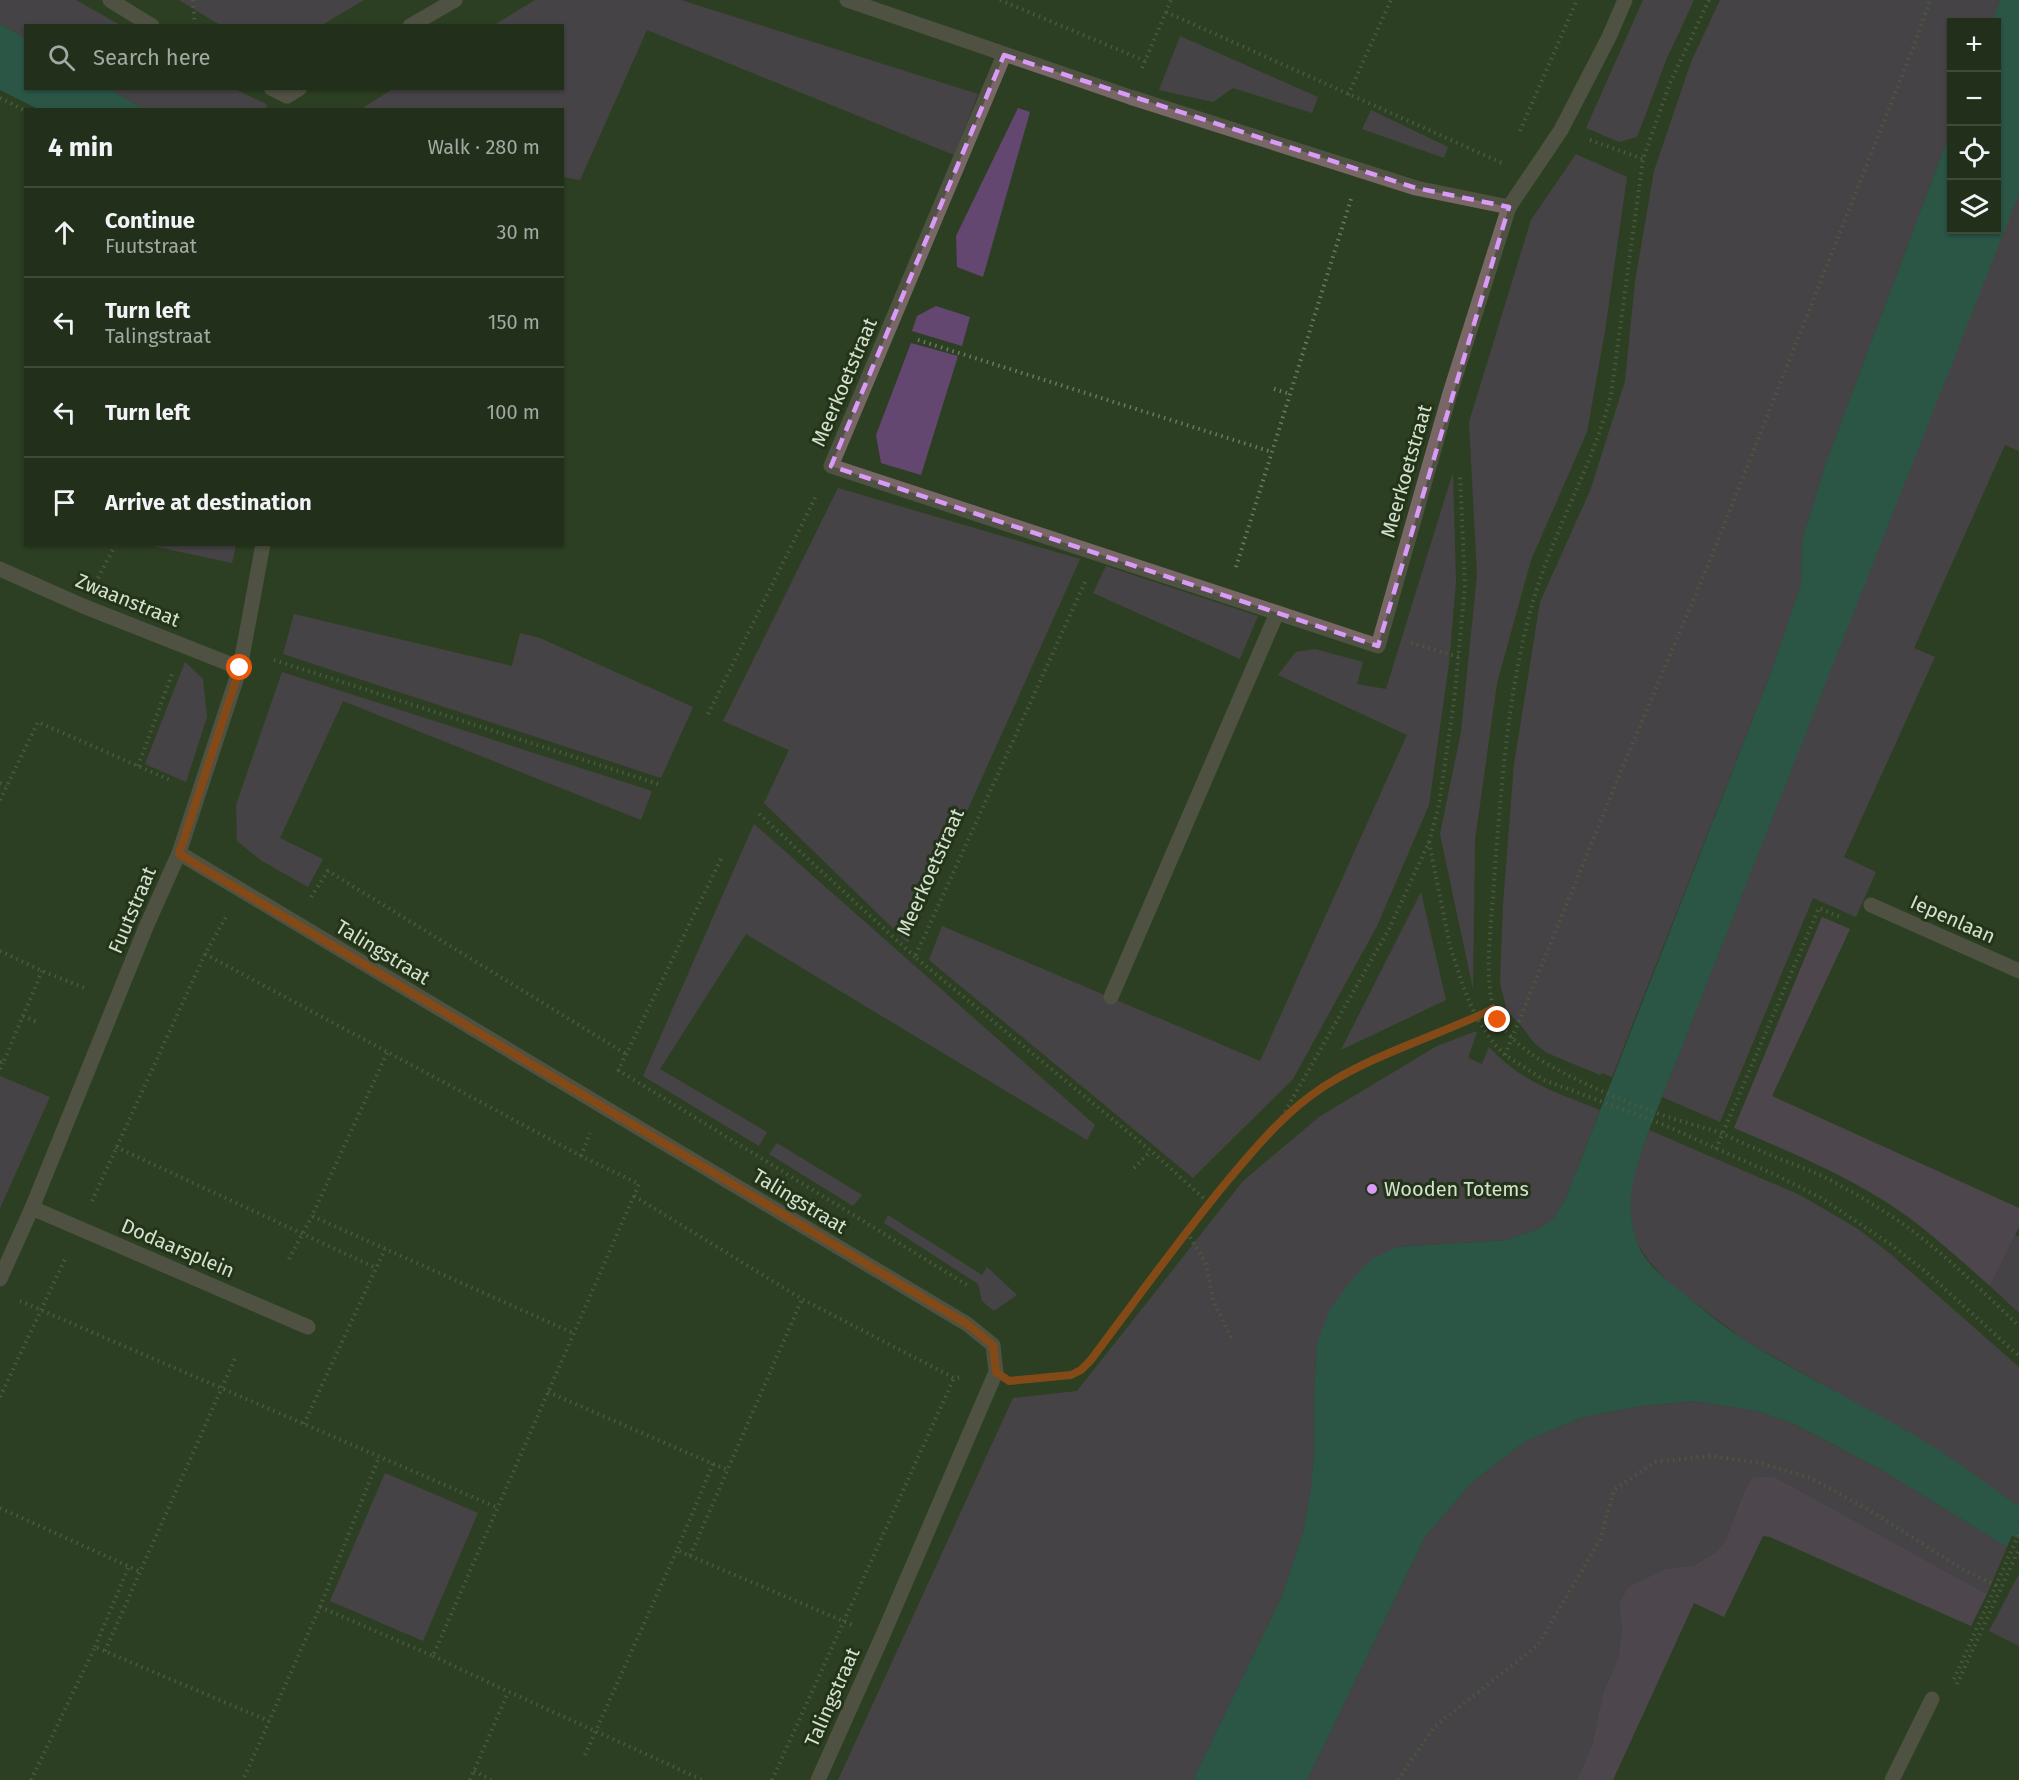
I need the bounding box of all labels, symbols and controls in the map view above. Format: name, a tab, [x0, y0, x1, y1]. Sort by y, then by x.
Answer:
map controls	[1947, 18, 2001, 234]
button: +	[1947, 18, 2001, 72]
search box	[24, 24, 564, 90]
icon: search	[45, 41, 78, 74]
text: Search here	[93, 44, 211, 71]
button: −	[1947, 72, 2001, 126]
button: locate	[1947, 126, 2001, 180]
text: 4 min	[48, 132, 113, 163]
text: Walk · 280 m	[427, 135, 540, 159]
button: layers	[1947, 180, 2001, 234]
text: Continue	[105, 207, 195, 234]
icon: ahead	[48, 216, 81, 249]
text: 30 m	[496, 220, 540, 244]
text: Fuutstraat	[105, 234, 197, 258]
text: Turn left	[105, 297, 190, 324]
icon: left	[48, 306, 81, 339]
text: 150 m	[488, 310, 540, 334]
street label: Meerkoetstraat	[806, 313, 882, 450]
text: Talingstraat	[105, 324, 211, 348]
icon: left	[48, 396, 81, 429]
text: Turn left	[105, 399, 190, 426]
text: 100 m	[487, 400, 540, 424]
street label: Meerkoetstraat	[1376, 401, 1437, 540]
icon: arrive	[48, 486, 81, 519]
text: Arrive at destination	[105, 489, 312, 516]
street label: Zwaanstraat	[72, 568, 184, 632]
route start	[226, 654, 252, 680]
street label: Meerkoetstraat	[891, 804, 969, 940]
street label: Fuutstraat	[103, 862, 161, 957]
street label: Iepenlaan	[1907, 890, 1999, 948]
street label: Talingstraat	[331, 914, 435, 990]
route end	[1484, 1006, 1510, 1032]
street label: Talingstraat	[748, 1163, 852, 1239]
place label: Wooden Totems	[1384, 1177, 1529, 1201]
marker: Wooden Totems	[1365, 1182, 1379, 1196]
street label: Dodaarsplein	[118, 1213, 238, 1283]
street label: Talingstraat	[799, 1643, 865, 1750]

